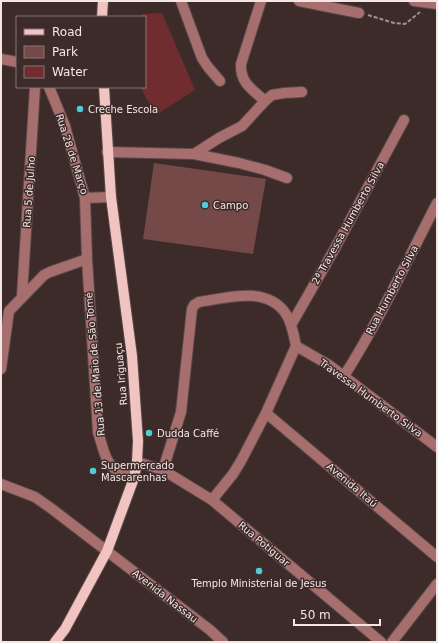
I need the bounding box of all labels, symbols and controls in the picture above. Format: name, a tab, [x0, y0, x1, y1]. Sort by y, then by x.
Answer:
legend	[16, 16, 146, 88]
text: Road	[52, 25, 82, 39]
text: Park	[52, 45, 78, 59]
text: Water	[52, 65, 88, 79]
marker: Creche Escola	[75, 104, 85, 114]
place label: Creche Escola	[88, 104, 158, 115]
street label: Rua 28 de Março	[54, 112, 90, 196]
street label: Rua 5 de Julho	[21, 156, 37, 228]
street label: 2ª Travessa Humberto Silva	[310, 160, 386, 286]
marker: Campo	[200, 200, 210, 210]
place label: Campo	[213, 200, 248, 211]
street label: Rua Humberto Silva	[364, 243, 420, 337]
street label: Rua 13 de Maio de São Tomé	[83, 292, 107, 436]
street label: Rua Iriguaçu	[113, 342, 129, 406]
street label: Travessa Humberto Silva	[317, 357, 424, 439]
marker: Dudda Caffé	[144, 428, 154, 438]
place label: Dudda Caffé	[157, 428, 219, 439]
place label: Supermercado Mascarenhas	[101, 460, 174, 483]
street label: Avenida Itaú	[325, 461, 379, 509]
marker: Supermercado Mascarenhas	[88, 466, 98, 476]
street label: Rua Potiguar	[236, 519, 293, 569]
marker: Templo Ministerial de Jesus	[254, 566, 264, 576]
street label: Avenida Nassau	[130, 567, 200, 625]
place label: Templo Ministerial de Jesus	[190, 578, 327, 589]
scale bar	[294, 601, 380, 627]
text: 50 m	[300, 608, 331, 622]

